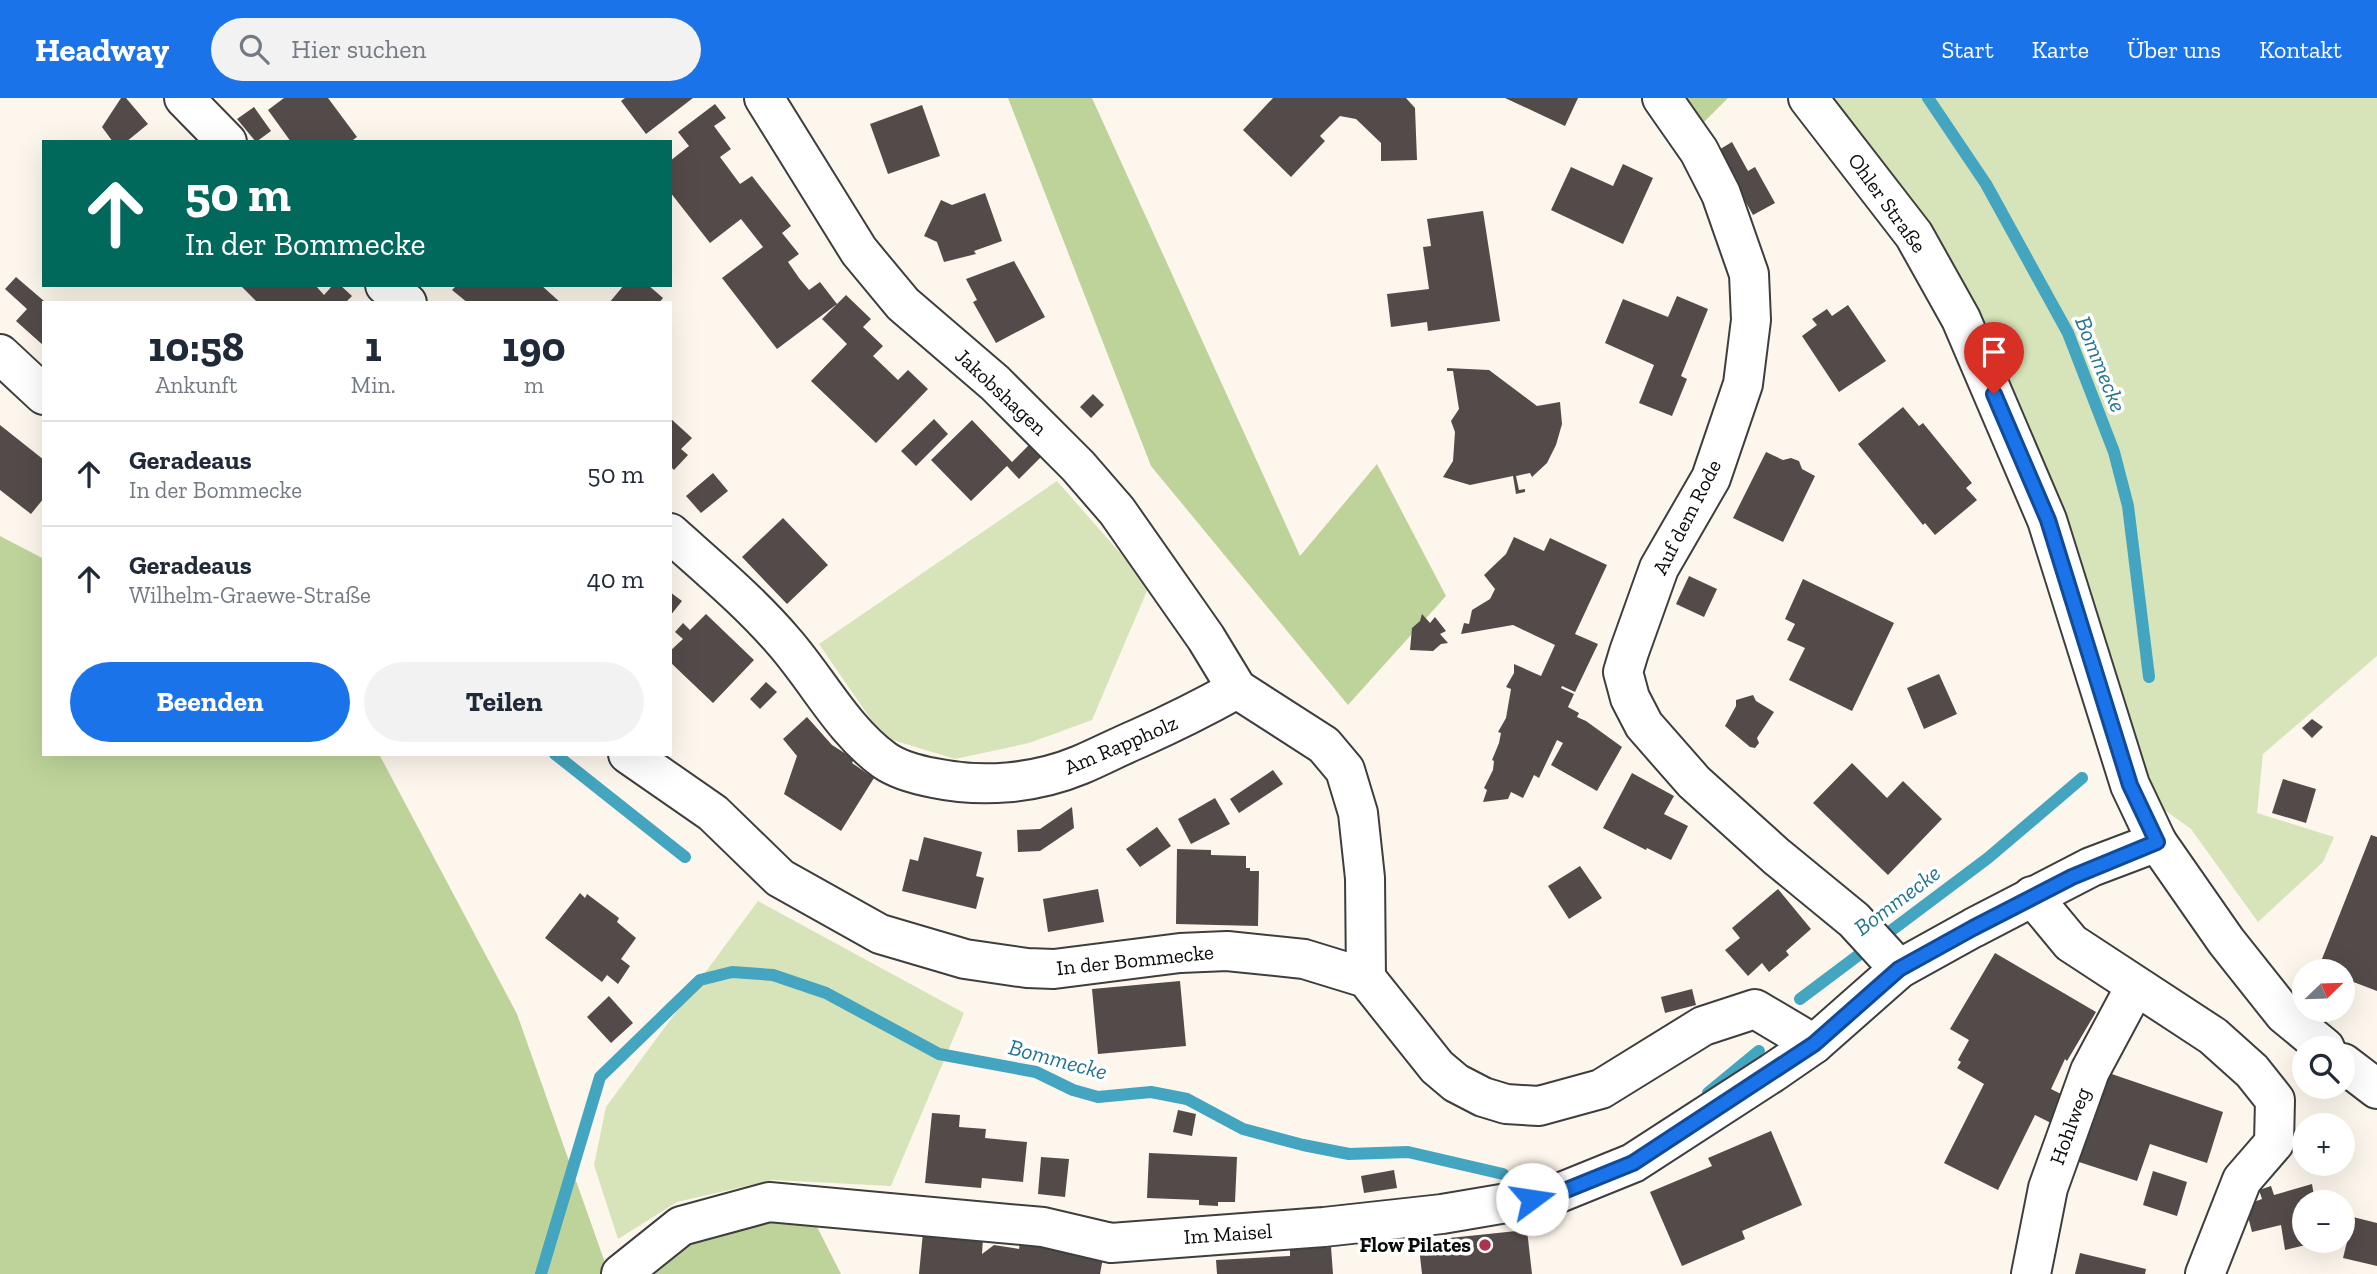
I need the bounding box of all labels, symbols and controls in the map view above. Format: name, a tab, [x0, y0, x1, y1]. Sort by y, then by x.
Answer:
search box	[211, 18, 701, 81]
text: Headway	[35, 30, 169, 69]
icon: search	[235, 30, 273, 68]
text: Hier suchen	[291, 33, 426, 65]
text: Start	[1941, 35, 1994, 64]
text: Karte	[2032, 35, 2089, 64]
text: Über uns	[2127, 35, 2221, 64]
text: Kontakt	[2259, 35, 2342, 64]
street label: Ohler Straße	[1843, 148, 1932, 257]
text: 50 m	[185, 165, 291, 224]
icon: ahead	[70, 168, 161, 259]
text: In der Bommecke	[185, 225, 426, 263]
water label: Bommecke	[2069, 312, 2133, 416]
text: 10:58	[148, 321, 245, 372]
text: 1	[365, 321, 382, 372]
text: 190	[502, 321, 566, 372]
pin	[1964, 322, 2024, 394]
icon: arrive	[1975, 333, 2013, 371]
street label: Jakobshagen	[950, 343, 1052, 440]
text: Ankunft	[155, 371, 237, 399]
text: Min.	[351, 371, 396, 399]
text: m	[524, 371, 544, 399]
text: Geradeaus	[129, 444, 252, 476]
icon: ahead	[70, 455, 108, 493]
street label: Auf dem Rode	[1647, 455, 1726, 578]
text: 50 m	[587, 458, 644, 490]
text: In der Bommecke	[129, 476, 302, 504]
text: Geradeaus	[129, 549, 252, 581]
icon: ahead	[70, 560, 108, 598]
text: 40 m	[587, 563, 644, 595]
text: Wilhelm-Graewe-Straße	[129, 581, 371, 609]
button: Beenden	[70, 662, 350, 742]
button: Teilen	[364, 662, 644, 742]
street label: Am Rappholz	[1060, 709, 1181, 780]
water label: Bommecke	[1848, 858, 1946, 942]
street label: In der Bommecke	[1055, 939, 1215, 980]
north arrow	[2292, 959, 2356, 1022]
map controls	[2292, 959, 2355, 1253]
water label: Bommecke	[1006, 1032, 1110, 1086]
button: search	[2292, 1036, 2355, 1099]
street label: Hohlweg	[2044, 1083, 2095, 1168]
button: +	[2292, 1113, 2355, 1176]
position arrow	[1495, 1162, 1569, 1236]
button: −	[2292, 1190, 2355, 1253]
street label: Im Maisel	[1183, 1218, 1273, 1249]
place label: Flow Pilates	[1359, 1232, 1471, 1257]
marker: Flow Pilates	[1477, 1237, 1493, 1253]

